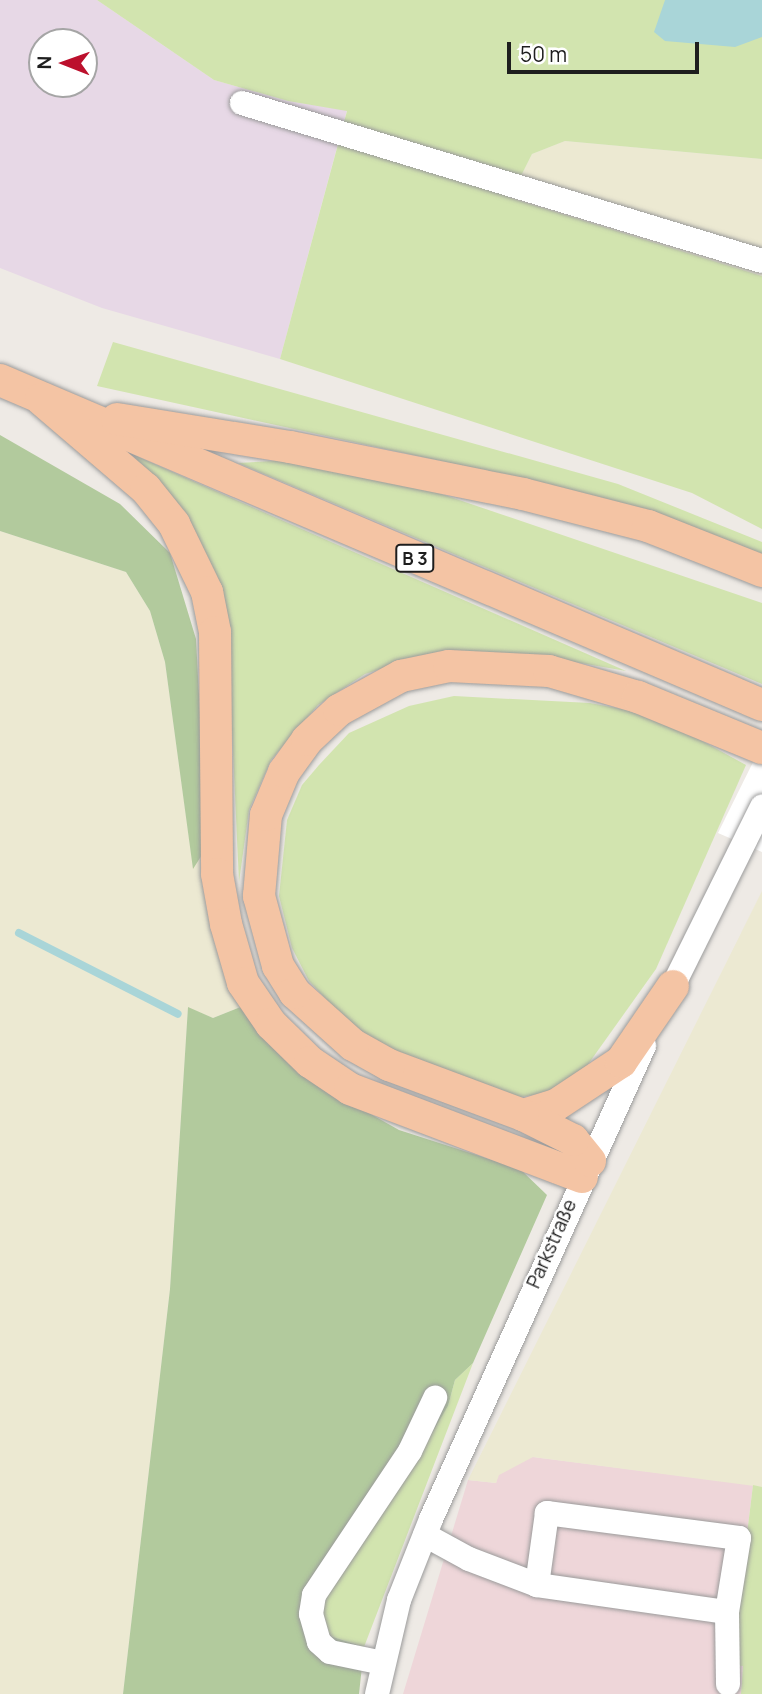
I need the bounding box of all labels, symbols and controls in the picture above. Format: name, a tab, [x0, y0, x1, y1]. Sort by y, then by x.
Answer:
north arrow	[28, 28, 98, 98]
scale bar	[510, 28, 702, 72]
text: 50 m	[520, 40, 567, 68]
text: N	[31, 56, 57, 70]
road number: B 3	[394, 544, 436, 572]
street label: Parkstraße	[522, 1196, 582, 1292]

